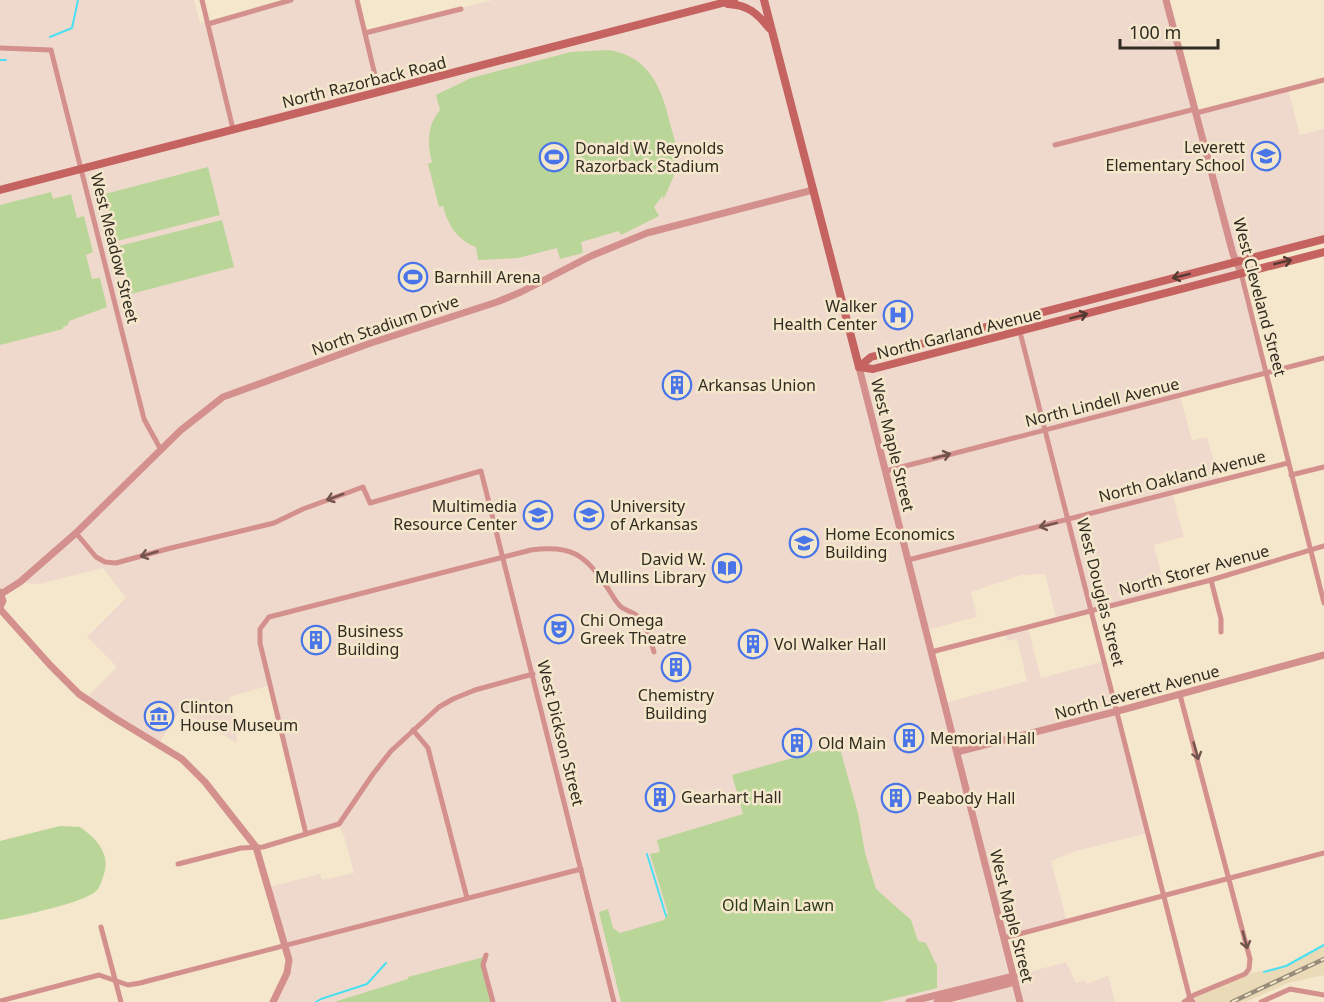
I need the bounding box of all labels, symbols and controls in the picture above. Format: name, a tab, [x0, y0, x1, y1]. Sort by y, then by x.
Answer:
scale bar	[1120, 12, 1218, 50]
text: 100 m	[1129, 20, 1181, 44]
street label: North Razorback Road	[280, 51, 448, 113]
place label: Leverett Elementary School	[1106, 136, 1245, 176]
place label: Donald W. Reynolds Razorback Stadium	[575, 137, 724, 177]
school or university icon: Leverett Elementary School	[1250, 140, 1282, 172]
sports icon: Donald W. Reynolds Razorback Stadium	[538, 141, 570, 173]
street label: West Meadow Street	[86, 170, 144, 326]
street label: West Cleveland Street	[1228, 215, 1292, 379]
one-way arrow	[1273, 255, 1292, 267]
sports icon: Barnhill Arena	[397, 261, 429, 293]
place label: Barnhill Arena	[434, 266, 541, 288]
one-way arrow	[1171, 271, 1190, 283]
street label: North Stadium Drive	[308, 289, 462, 361]
place label: Walker Health Center	[773, 295, 877, 335]
hospital icon: Walker Health Center	[882, 299, 914, 331]
street label: North Garland Avenue	[875, 302, 1043, 364]
one-way arrow	[1069, 310, 1088, 321]
building icon: Arkansas Union	[661, 369, 693, 401]
street label: North Lindell Avenue	[1023, 372, 1181, 432]
place label: Arkansas Union	[698, 374, 816, 396]
street label: West Maple Street	[866, 376, 920, 514]
street label: North Oakland Avenue	[1096, 445, 1268, 507]
one-way arrow	[933, 450, 952, 462]
one-way arrow	[326, 493, 344, 504]
place label: Multimedia Resource Center	[393, 495, 517, 535]
place label: University of Arkansas	[610, 495, 698, 535]
school or university icon: Multimedia Resource Center	[522, 499, 554, 531]
school or university icon: University of Arkansas	[573, 499, 605, 531]
street label: West Douglas Street	[1072, 516, 1130, 669]
one-way arrow	[1039, 519, 1058, 531]
place label: Home Economics Building	[825, 523, 955, 563]
school or university icon: Home Economics Building	[788, 527, 820, 559]
street label: North Storer Avenue	[1116, 539, 1272, 601]
place label: David W. Mullins Library	[595, 548, 707, 588]
one-way arrow	[140, 549, 159, 560]
library icon: David W. Mullins Library	[711, 552, 743, 584]
place label: Chi Omega Greek Theatre	[580, 609, 687, 649]
theatre icon: Chi Omega Greek Theatre	[543, 613, 575, 645]
place label: Business Building	[337, 620, 403, 660]
building icon: Business Building	[300, 624, 332, 656]
building icon: Vol Walker Hall	[737, 628, 769, 660]
place label: Vol Walker Hall	[774, 633, 886, 655]
building icon: Chemistry Building	[660, 651, 692, 683]
street label: West Dickson Street	[532, 658, 590, 808]
street label: North Leverett Avenue	[1052, 659, 1222, 725]
place label: Chemistry Building	[638, 684, 715, 724]
place label: Clinton House Museum	[180, 696, 298, 736]
museum icon: Clinton House Museum	[143, 700, 175, 732]
building icon: Memorial Hall	[893, 722, 925, 754]
building icon: Old Main	[781, 727, 813, 759]
place label: Memorial Hall	[930, 727, 1035, 749]
place label: Old Main	[818, 732, 886, 754]
one-way arrow	[1190, 741, 1202, 760]
building icon: Gearhart Hall	[644, 781, 676, 813]
building icon: Peabody Hall	[880, 782, 912, 814]
place label: Gearhart Hall	[681, 786, 782, 808]
place label: Peabody Hall	[917, 787, 1015, 809]
street label: West Maple Street	[985, 847, 1039, 985]
park label: Old Main Lawn	[722, 894, 834, 916]
one-way arrow	[1240, 930, 1251, 949]

